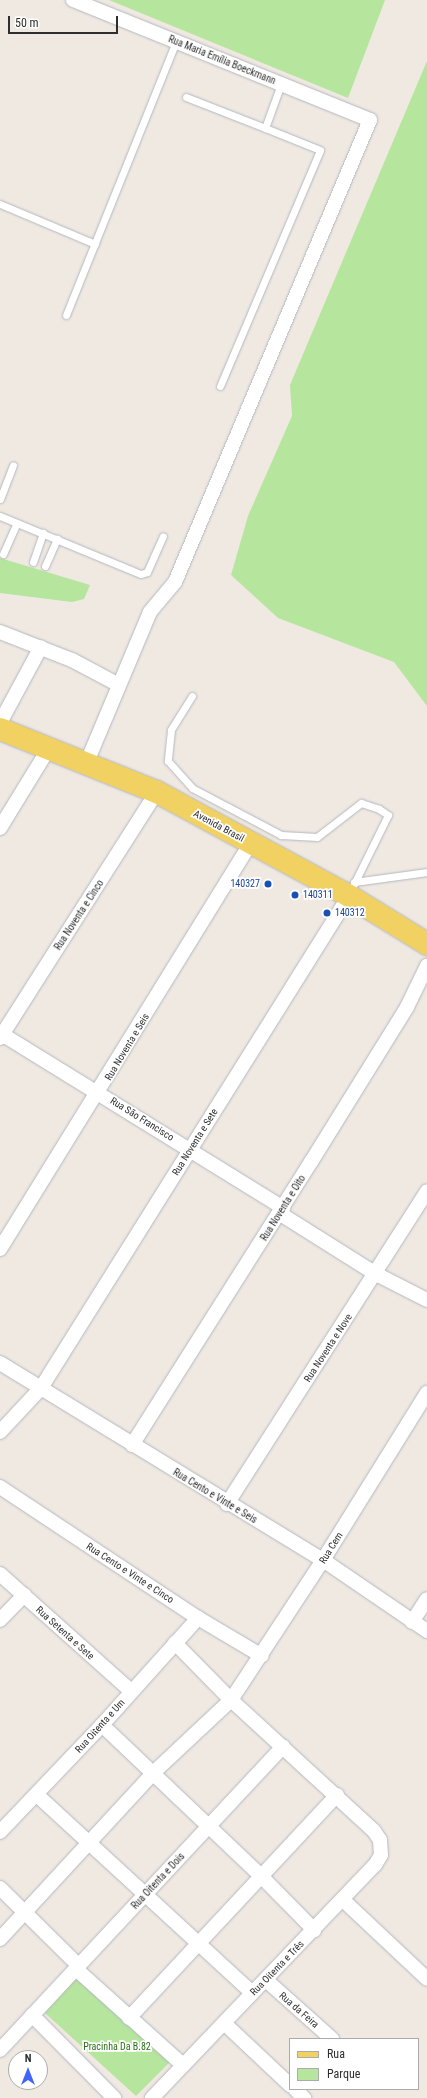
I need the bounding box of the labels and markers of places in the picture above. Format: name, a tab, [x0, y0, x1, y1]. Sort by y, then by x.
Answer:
place label: 140327	[230, 878, 260, 890]
marker: 140327	[263, 879, 273, 889]
place label: 140311	[303, 889, 333, 901]
marker: 140311	[290, 890, 300, 900]
place label: 140312	[335, 907, 365, 919]
marker: 140312	[322, 908, 332, 918]

